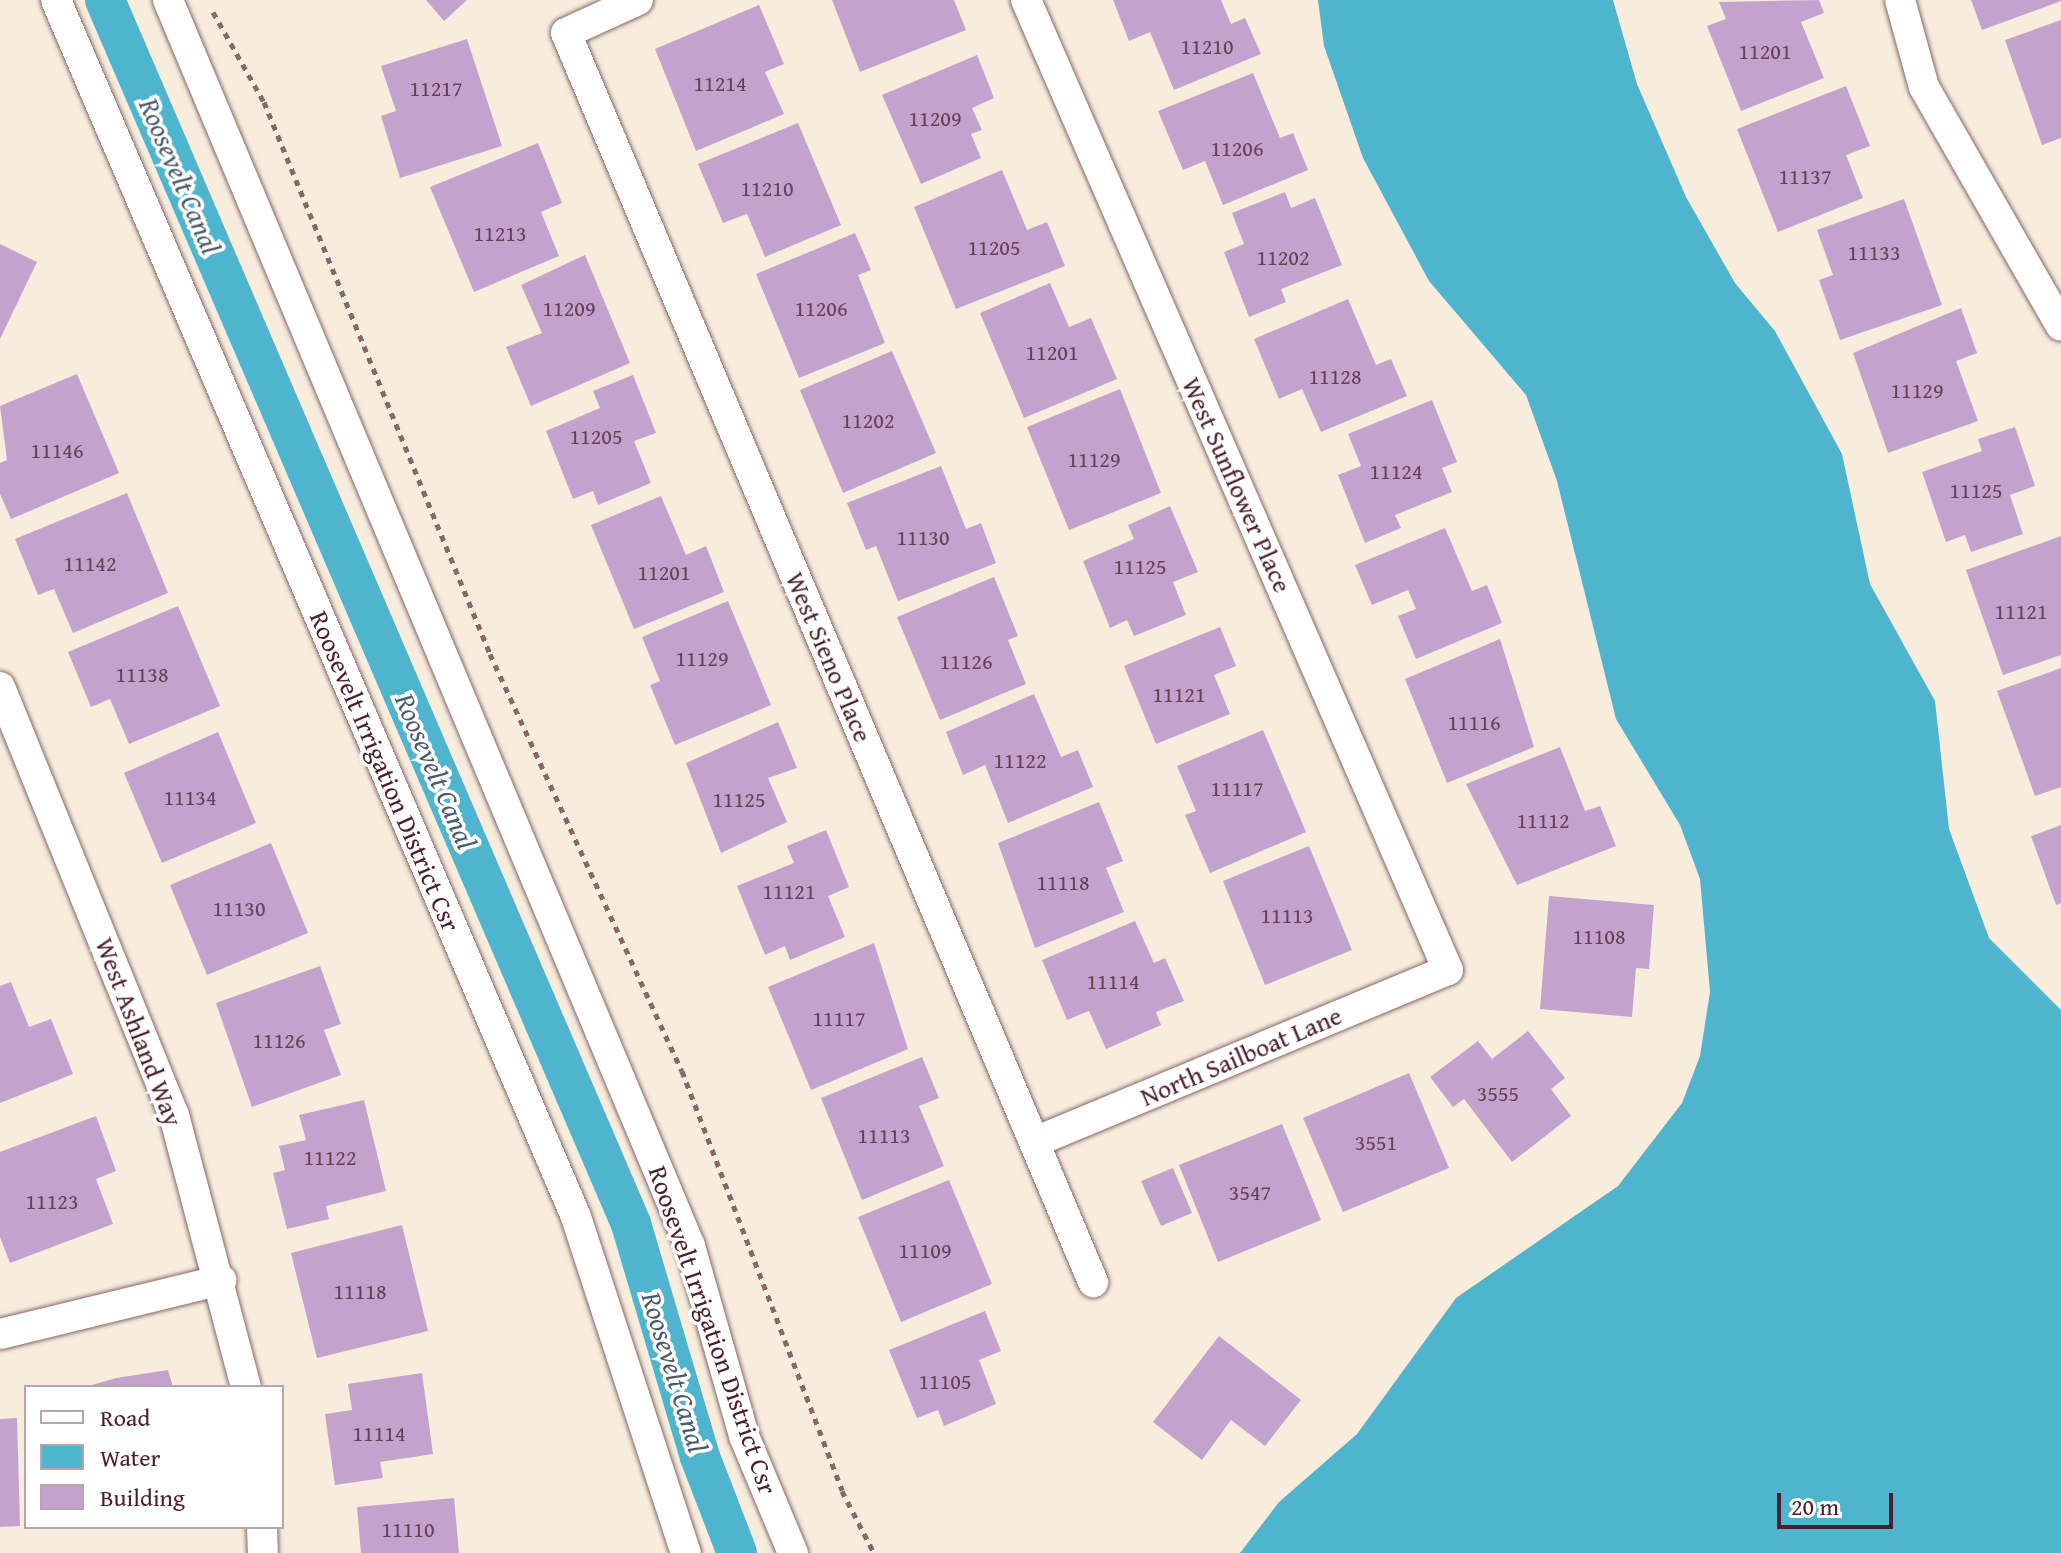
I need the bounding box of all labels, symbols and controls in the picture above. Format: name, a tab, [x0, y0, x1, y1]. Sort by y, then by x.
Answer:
house number: 11210	[1181, 34, 1233, 60]
house number: 11201	[1739, 39, 1791, 65]
house number: 11214	[694, 71, 746, 97]
house number: 11217	[410, 76, 462, 102]
water label: Roosevelt Canal	[132, 93, 228, 259]
house number: 11209	[909, 106, 961, 132]
house number: 11206	[1211, 136, 1263, 162]
house number: 11137	[1779, 164, 1831, 190]
house number: 11210	[741, 176, 793, 202]
house number: 11213	[474, 221, 526, 247]
house number: 11205	[968, 235, 1020, 261]
house number: 11133	[1848, 240, 1900, 266]
house number: 11202	[1257, 245, 1309, 271]
house number: 11209	[543, 296, 595, 322]
house number: 11206	[795, 296, 847, 322]
house number: 11201	[1026, 340, 1078, 366]
house number: 11128	[1309, 364, 1361, 390]
street label: West Sunflower Place	[1176, 373, 1298, 597]
house number: 11129	[1891, 378, 1943, 404]
house number: 11202	[842, 408, 894, 434]
house number: 11205	[570, 424, 622, 450]
house number: 11146	[31, 438, 83, 464]
house number: 11129	[1068, 447, 1120, 473]
house number: 11124	[1370, 459, 1422, 485]
house number: 11125	[1950, 478, 2002, 504]
house number: 11130	[897, 525, 949, 551]
house number: 11142	[64, 551, 116, 577]
house number: 11125	[1114, 554, 1166, 580]
house number: 11201	[638, 560, 690, 586]
street label: West Sieno Place	[779, 567, 879, 747]
house number: 11121	[1995, 599, 2047, 625]
street label: Roosevelt Irrigation District Csr	[303, 606, 467, 936]
house number: 11129	[676, 646, 728, 672]
house number: 11126	[940, 649, 992, 675]
house number: 11138	[116, 662, 168, 688]
house number: 11121	[1153, 682, 1205, 708]
water label: Roosevelt Canal	[388, 688, 484, 854]
house number: 11116	[1448, 710, 1500, 736]
house number: 11122	[994, 748, 1046, 774]
house number: 11117	[1211, 776, 1263, 802]
house number: 11134	[164, 785, 216, 811]
house number: 11125	[713, 787, 765, 813]
house number: 11112	[1517, 808, 1569, 834]
house number: 11118	[1037, 870, 1089, 896]
house number: 11121	[763, 879, 815, 905]
house number: 11130	[213, 896, 265, 922]
house number: 11113	[1261, 903, 1313, 929]
house number: 11108	[1573, 924, 1625, 950]
street label: West Ashland Way	[89, 933, 189, 1131]
house number: 11114	[1087, 969, 1139, 995]
street label: North Sailboat Lane	[1136, 999, 1346, 1113]
house number: 11117	[813, 1006, 865, 1032]
house number: 11126	[253, 1028, 305, 1054]
house number: 3555	[1477, 1081, 1519, 1107]
house number: 11113	[858, 1123, 910, 1149]
house number: 3551	[1355, 1130, 1397, 1156]
house number: 11122	[304, 1145, 356, 1171]
street label: Roosevelt Irrigation District Csr	[642, 1162, 784, 1498]
house number: 3547	[1229, 1180, 1271, 1206]
house number: 11123	[26, 1189, 78, 1215]
house number: 11109	[899, 1238, 951, 1264]
house number: 11118	[334, 1279, 386, 1305]
water label: Roosevelt Canal	[635, 1288, 715, 1456]
house number: 11105	[919, 1369, 971, 1395]
legend	[24, 1385, 284, 1529]
text: Road	[100, 1400, 150, 1435]
house number: 11114	[353, 1421, 405, 1447]
text: Water	[100, 1440, 160, 1475]
scale bar	[1781, 1477, 1897, 1527]
text: Building	[100, 1480, 185, 1515]
text: 20 m	[1791, 1489, 1839, 1524]
house number: 11110	[382, 1517, 434, 1543]

